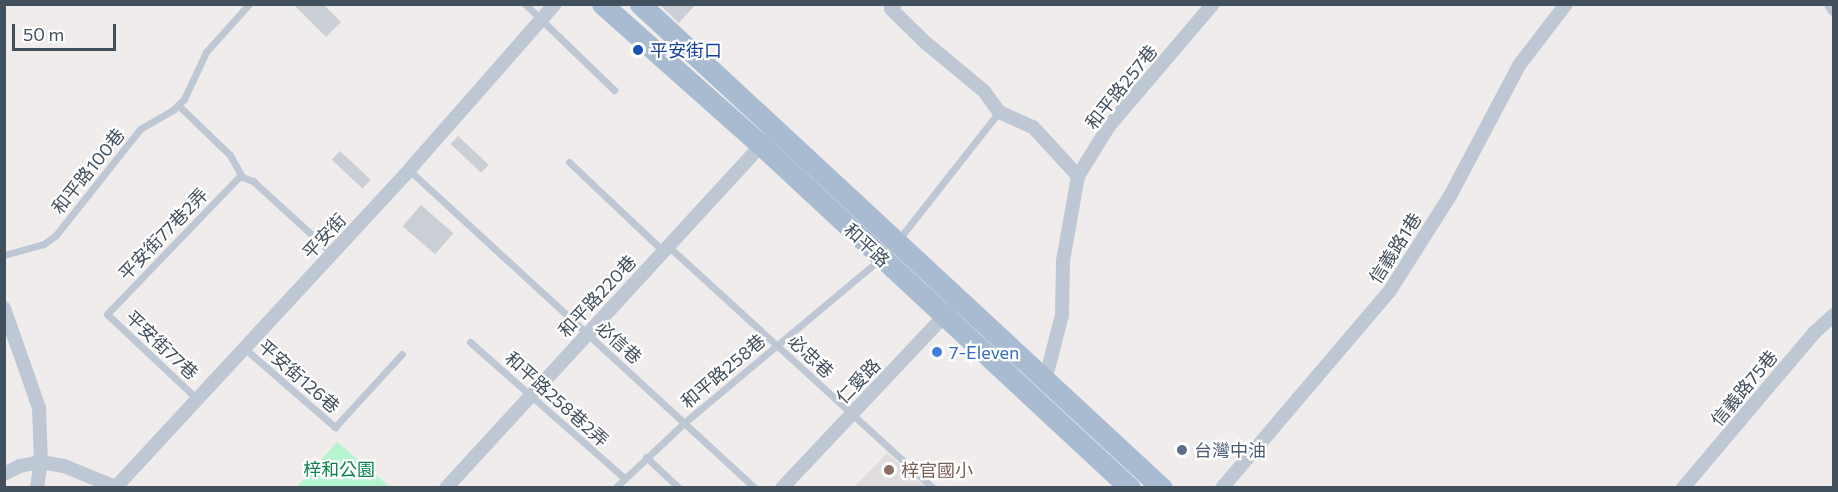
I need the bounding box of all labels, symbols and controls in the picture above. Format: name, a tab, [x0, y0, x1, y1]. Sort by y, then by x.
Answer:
scale bar	[15, 12, 118, 50]
text: 50 m	[23, 23, 64, 45]
place label: 平安街口	[650, 39, 722, 61]
street label: 和平路257巷	[1081, 41, 1161, 133]
marker: 平安街口	[631, 43, 645, 57]
street label: 和平路100巷	[47, 124, 129, 218]
street label: 平安街77巷2弄	[114, 184, 212, 284]
street label: 平安街	[298, 209, 350, 263]
street label: 信義路1巷	[1364, 209, 1426, 287]
street label: 和平路	[840, 219, 894, 271]
street label: 和平路220巷	[554, 251, 640, 341]
street label: 平安街77巷	[121, 306, 203, 384]
street label: 必信巷	[592, 316, 646, 368]
street label: 和平路258巷	[677, 330, 769, 412]
street label: 必忠巷	[784, 330, 838, 382]
street label: 平安街126巷	[254, 335, 344, 417]
place label: 7-Eleven	[949, 341, 1019, 363]
marker: 7-Eleven	[930, 345, 944, 359]
street label: 信義路75巷	[1706, 346, 1782, 430]
street label: 和平路258巷2弄	[501, 347, 613, 451]
street label: 仁愛路	[831, 354, 885, 408]
place label: 台灣中油	[1194, 439, 1266, 461]
marker: 台灣中油	[1175, 443, 1189, 457]
park label: 梓和公園	[303, 458, 375, 480]
place label: 梓官國小	[901, 459, 973, 481]
marker: 梓官國小	[882, 463, 896, 477]

